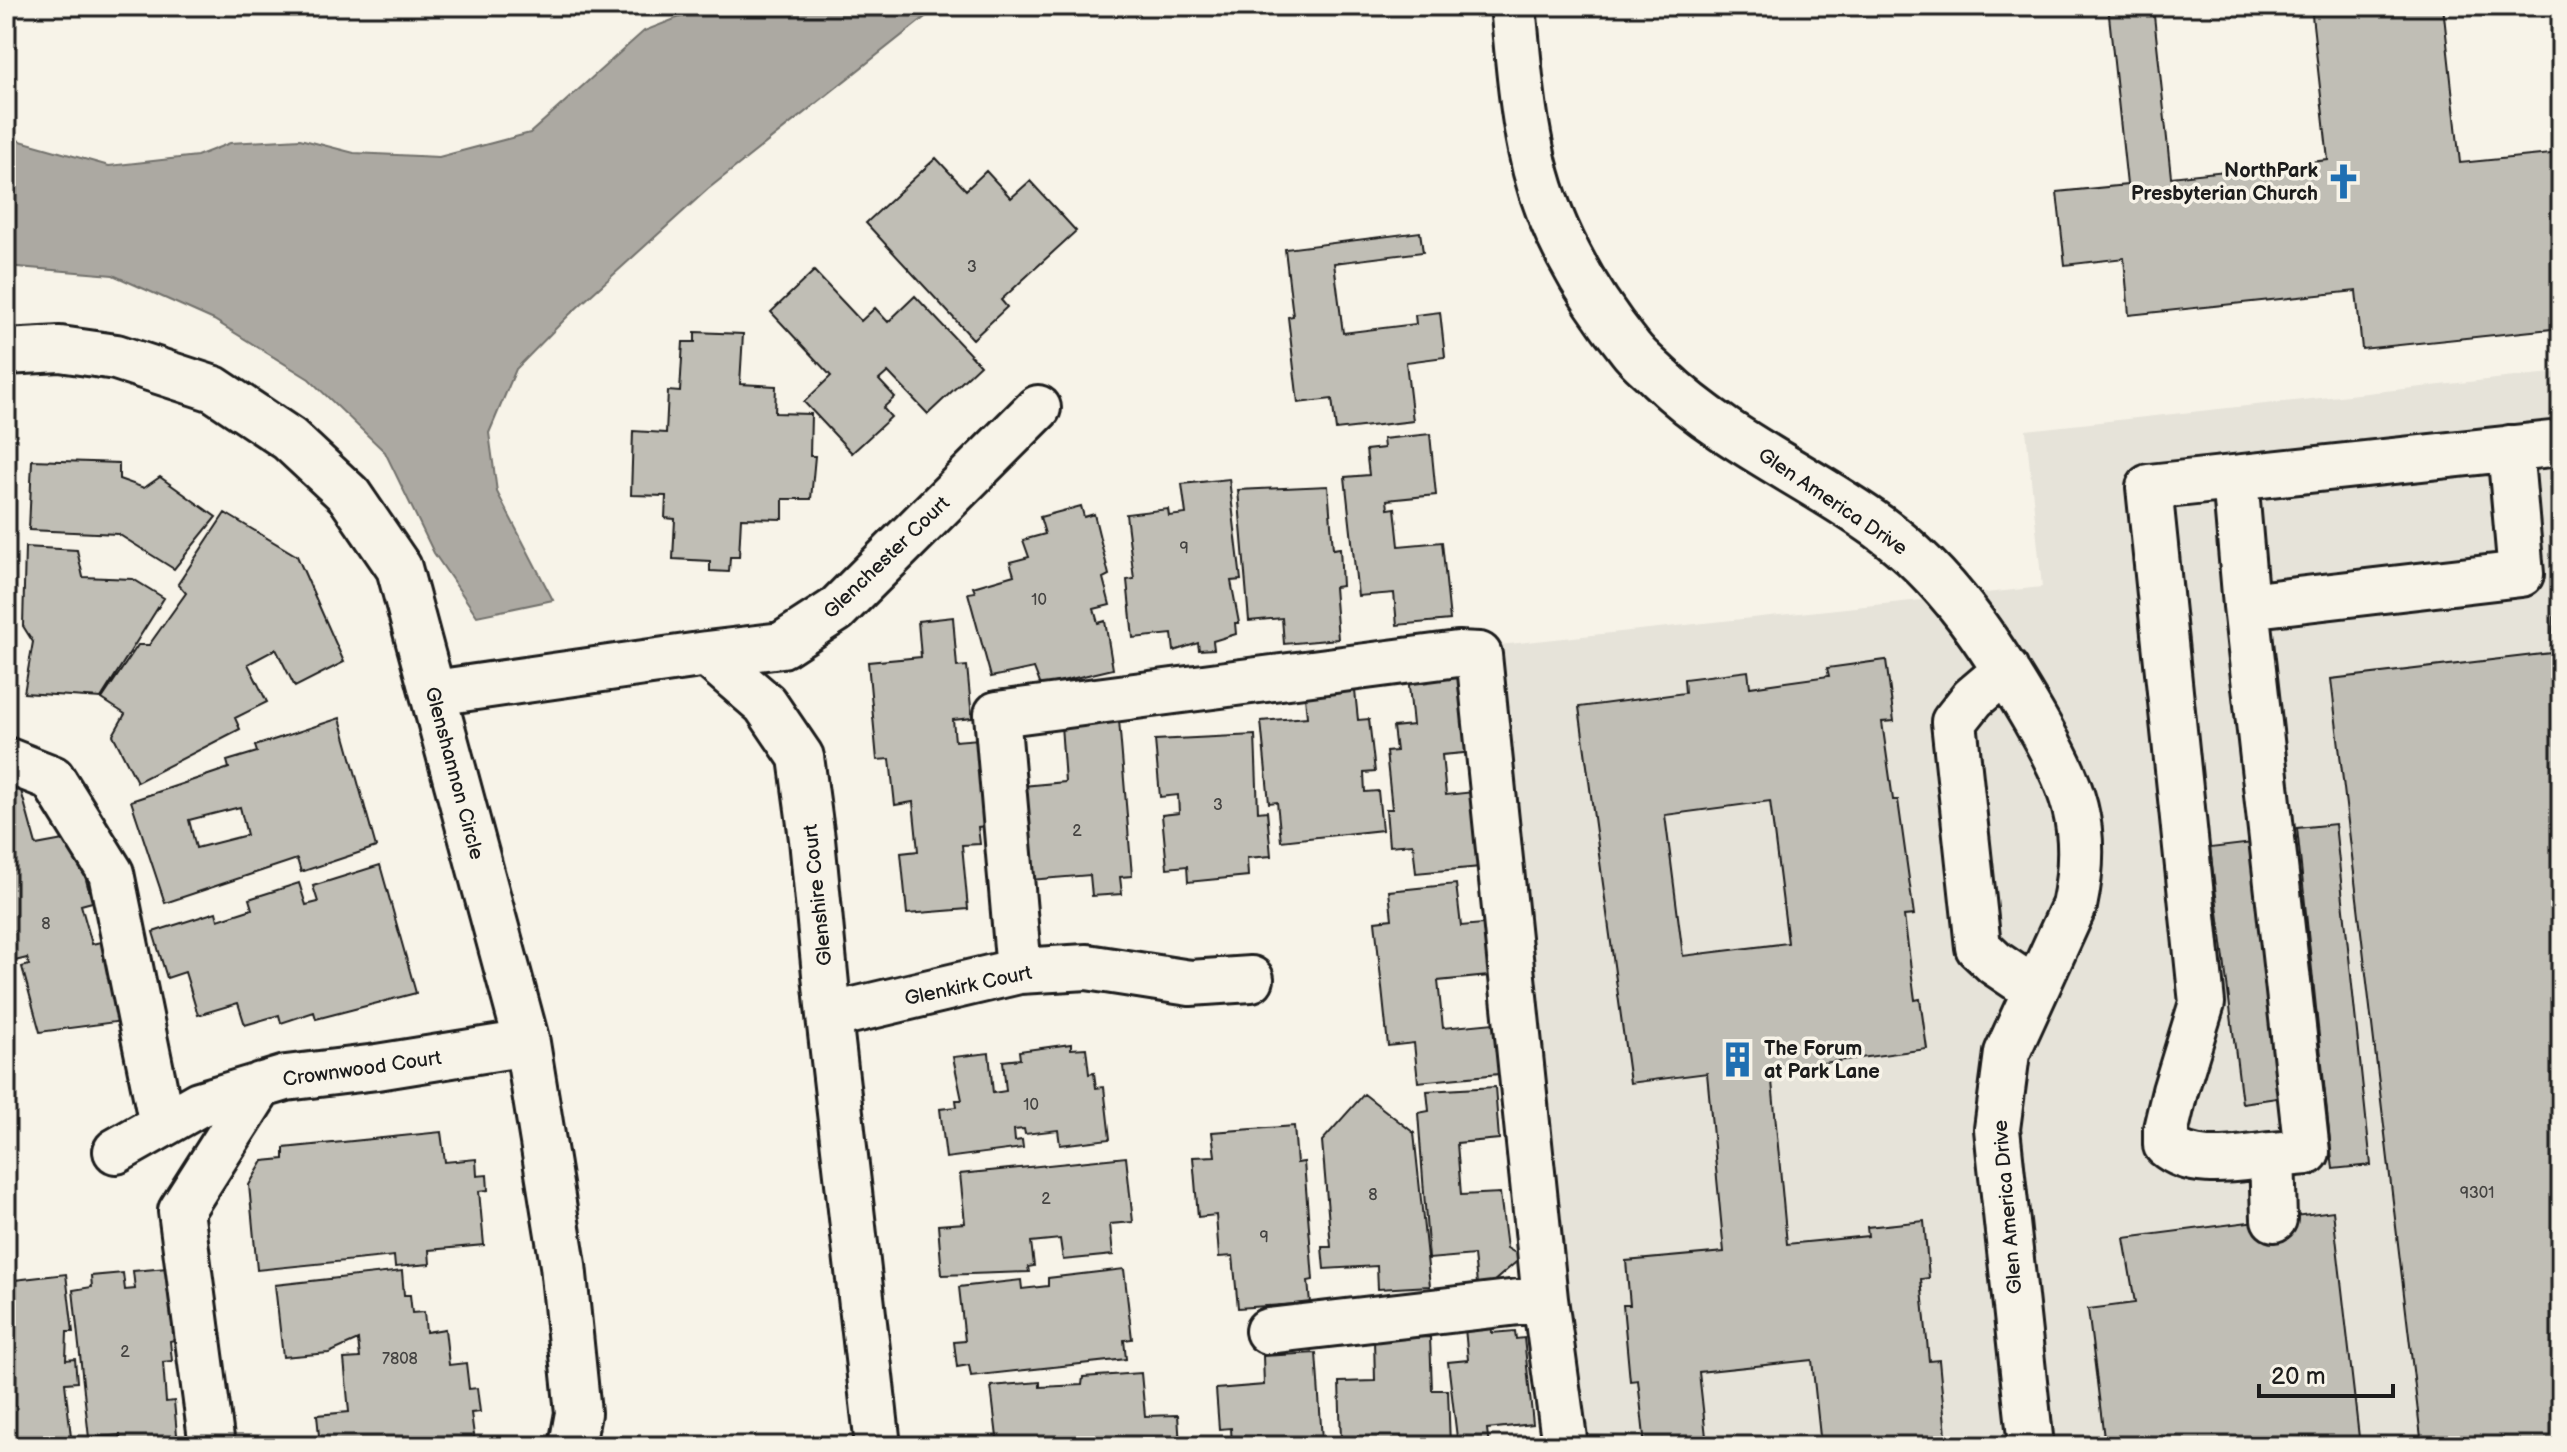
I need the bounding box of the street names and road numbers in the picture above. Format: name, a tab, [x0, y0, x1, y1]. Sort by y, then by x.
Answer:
street label: Glen America Drive	[1753, 443, 1912, 561]
street label: Glenchester Court	[819, 491, 955, 624]
street label: Glenshannon Circle	[419, 684, 489, 862]
street label: Glenshire Court	[799, 823, 837, 967]
street label: Glenkirk Court	[902, 961, 1034, 1011]
street label: Crownwood Court	[281, 1046, 443, 1092]
street label: Glen America Drive	[1988, 1119, 2028, 1295]

